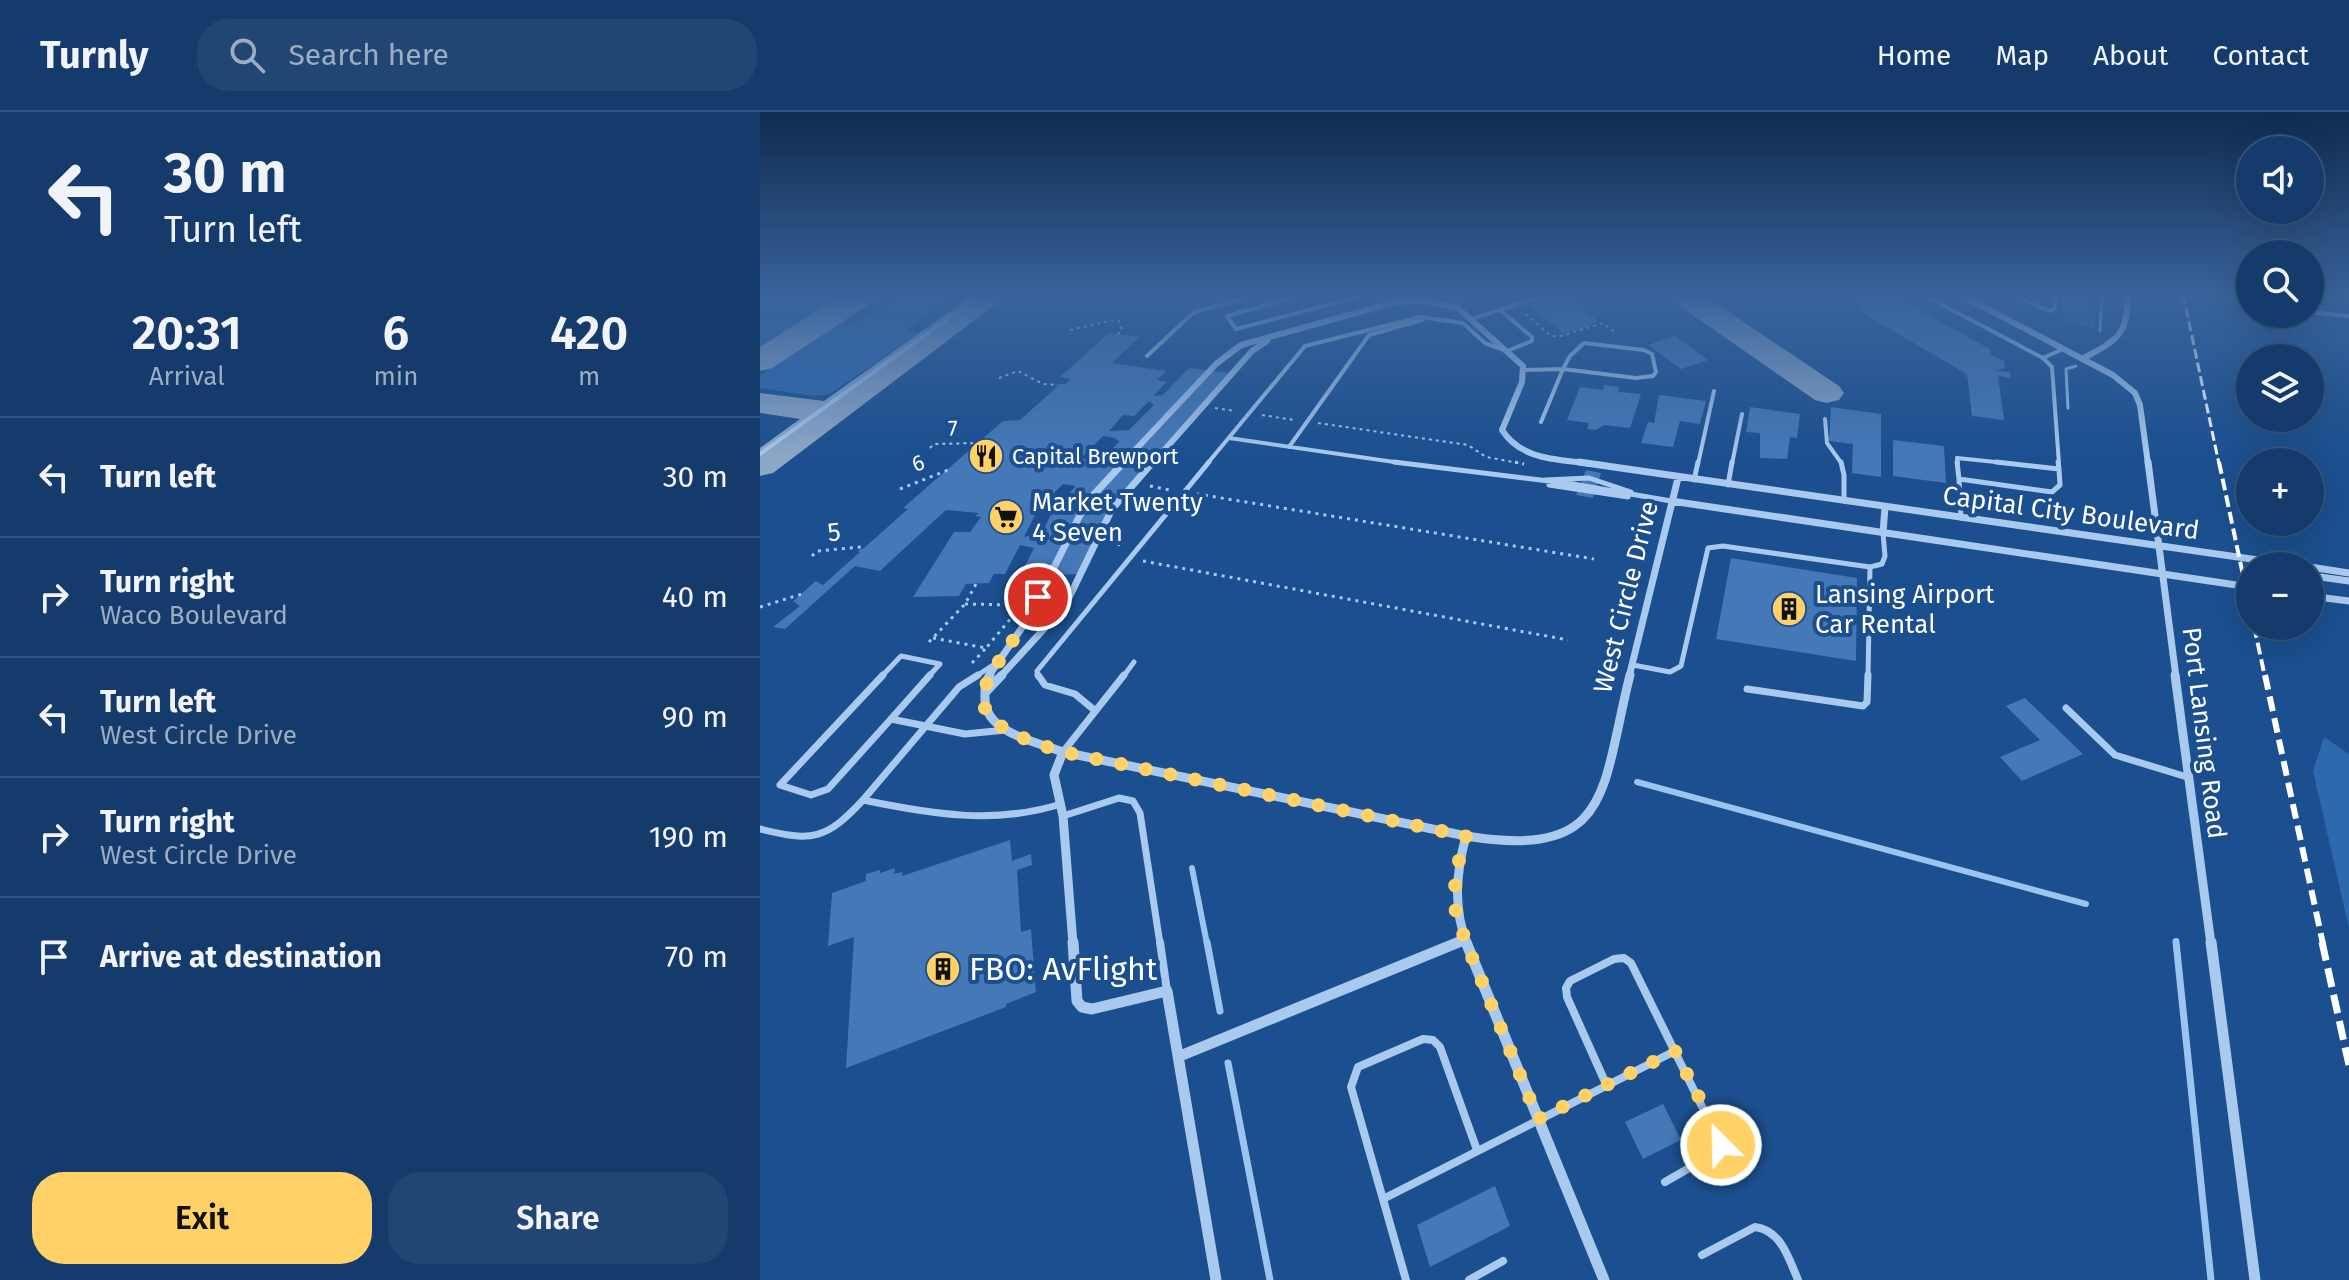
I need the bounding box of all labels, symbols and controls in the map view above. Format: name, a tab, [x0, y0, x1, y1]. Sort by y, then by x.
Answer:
search box	[197, 19, 757, 91]
text: Turnly	[40, 32, 149, 78]
icon: search	[225, 33, 269, 77]
text: Search here	[289, 37, 449, 73]
text: Home	[1877, 39, 1951, 72]
text: Map	[1995, 39, 2049, 72]
text: About	[2093, 39, 2168, 72]
text: Contact	[2212, 39, 2309, 72]
map controls	[2236, 136, 2324, 640]
button: sound	[2236, 136, 2324, 224]
text: 30 m	[164, 140, 286, 207]
icon: left	[32, 144, 136, 248]
text: Turn left	[164, 208, 302, 252]
button: search	[2236, 240, 2324, 328]
text: 20:31	[132, 304, 242, 362]
text: 6	[383, 304, 409, 362]
text: 420	[550, 304, 628, 362]
button: layers	[2236, 344, 2324, 432]
text: Arrival	[149, 361, 225, 392]
text: min	[374, 361, 418, 392]
text: m	[578, 361, 600, 392]
street label: 7	[948, 414, 959, 442]
restaurant icon: Capital Brewport	[967, 437, 1005, 475]
place label: Capital Brewport	[1012, 443, 1179, 470]
street label: 6	[908, 448, 928, 478]
button: +	[2236, 448, 2324, 536]
icon: left	[32, 455, 76, 499]
text: Turn left	[100, 459, 216, 495]
text: 30 m	[663, 459, 728, 495]
street label: Capital City Boulevard	[1941, 480, 2201, 546]
place label: Market Twenty 4 Seven	[1032, 487, 1203, 548]
supermarket icon: Market Twenty 4 Seven	[987, 498, 1025, 536]
street label: West Circle Drive	[1587, 498, 1665, 696]
street label: 5	[826, 516, 842, 548]
button: −	[2236, 552, 2324, 640]
pin	[1004, 563, 1072, 631]
text: Turn right	[100, 564, 235, 600]
icon: right	[32, 575, 76, 619]
icon: arrive	[1016, 575, 1060, 619]
text: 40 m	[662, 579, 728, 615]
place label: Lansing Airport Car Rental	[1815, 579, 1995, 640]
building icon: Lansing Airport Car Rental	[1770, 590, 1808, 628]
text: Waco Boulevard	[100, 600, 288, 631]
street label: Port Lansing Road	[2176, 625, 2232, 841]
text: Turn left	[100, 684, 216, 720]
icon: left	[32, 695, 76, 739]
text: 90 m	[662, 699, 728, 735]
text: West Circle Drive	[100, 720, 297, 751]
text: Turn right	[100, 804, 235, 840]
icon: right	[32, 815, 76, 859]
text: 190 m	[649, 819, 728, 855]
text: West Circle Drive	[100, 840, 297, 871]
icon: arrive	[32, 935, 76, 979]
text: Arrive at destination	[100, 939, 382, 975]
text: 70 m	[665, 939, 728, 975]
building icon: FBO: AvFlight	[924, 950, 962, 988]
place label: FBO: AvFlight	[969, 950, 1158, 988]
position arrow	[1679, 1103, 1763, 1187]
button: Exit	[32, 1172, 372, 1264]
button: Share	[388, 1172, 728, 1264]

